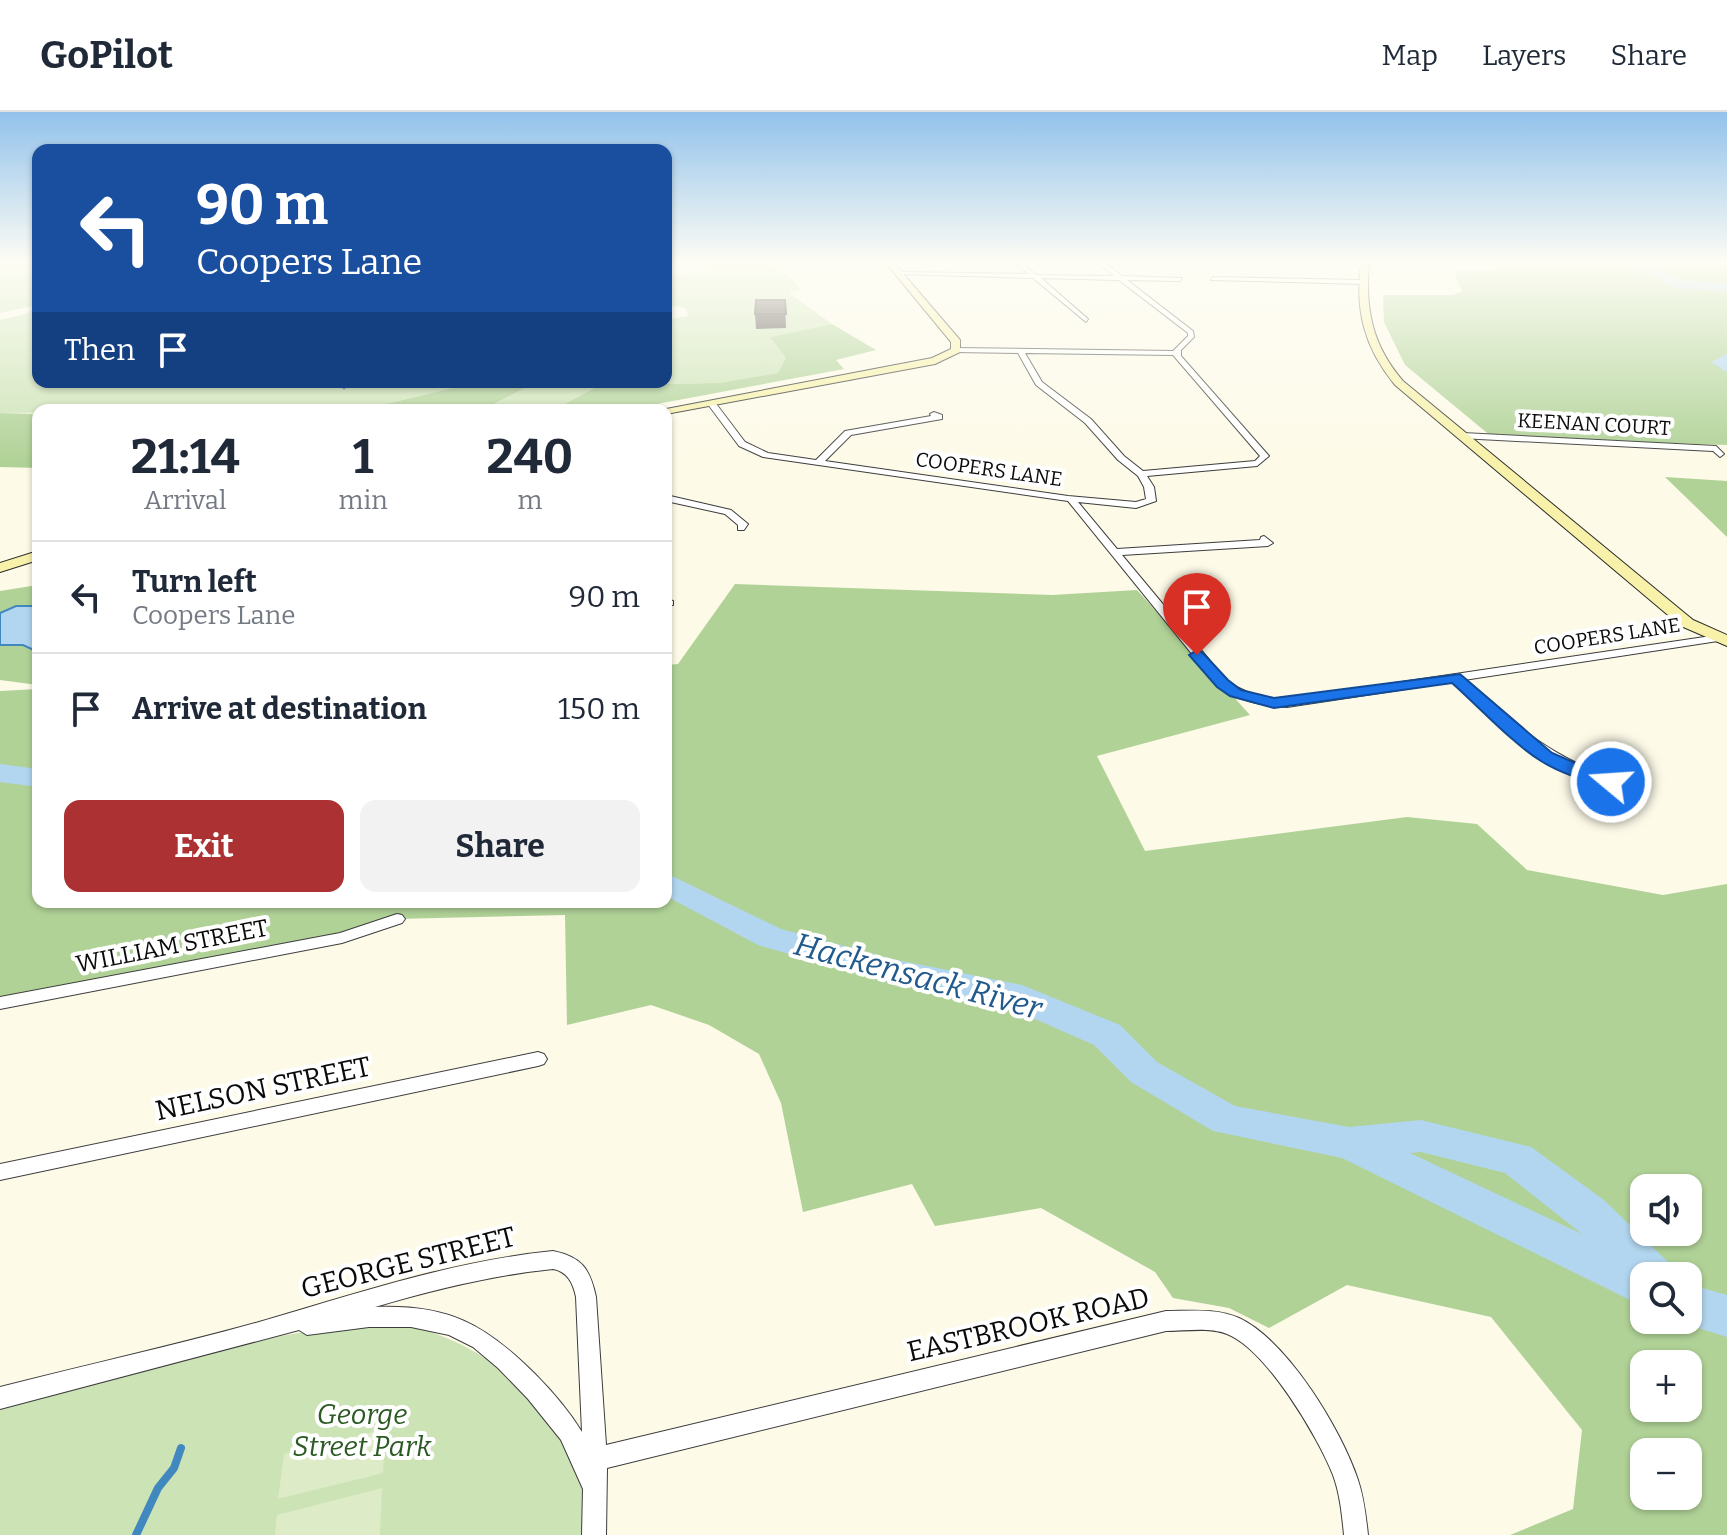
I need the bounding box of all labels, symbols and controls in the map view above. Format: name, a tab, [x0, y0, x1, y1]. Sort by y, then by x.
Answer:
text: GoPilot	[40, 32, 173, 78]
text: Map	[1381, 39, 1438, 72]
text: Layers	[1482, 39, 1566, 72]
text: Share	[1610, 39, 1687, 72]
text: 90 m	[196, 172, 328, 239]
icon: left	[64, 176, 168, 280]
text: Coopers Lane	[196, 240, 422, 284]
icon: arrive	[151, 328, 195, 372]
text: Then	[64, 332, 135, 368]
street label: KEENAN COURT	[1517, 408, 1672, 440]
text: 21:14	[131, 428, 240, 486]
text: 1	[353, 428, 373, 486]
text: 240	[486, 428, 573, 486]
street label: COOPERS LANE	[914, 447, 1064, 491]
text: Arrival	[144, 485, 226, 516]
text: min	[339, 485, 388, 516]
text: m	[517, 485, 542, 516]
text: Turn left	[132, 564, 257, 600]
pin	[1163, 573, 1231, 655]
icon: left	[64, 575, 108, 619]
text: 90 m	[569, 579, 640, 615]
icon: arrive	[1175, 585, 1219, 629]
text: Coopers Lane	[132, 600, 295, 631]
street label: COOPERS LANE	[1532, 613, 1682, 659]
icon: arrive	[64, 687, 108, 731]
text: Arrive at destination	[132, 691, 427, 727]
text: 150 m	[558, 691, 640, 727]
position arrow	[1569, 740, 1653, 824]
button: Exit	[64, 800, 344, 892]
button: Share	[360, 800, 640, 892]
street label: WILLIAM STREET	[74, 914, 270, 978]
water label: Hackensack River	[790, 925, 1048, 1028]
street label: NELSON STREET	[152, 1050, 374, 1127]
map controls	[1630, 1174, 1702, 1510]
button: sound	[1630, 1174, 1702, 1246]
street label: GEORGE STREET	[297, 1220, 519, 1305]
button: search	[1630, 1262, 1702, 1334]
street label: EASTBROOK ROAD	[904, 1281, 1152, 1368]
button: +	[1630, 1350, 1702, 1422]
park label: George Street Park	[293, 1398, 432, 1463]
button: −	[1630, 1438, 1702, 1510]

